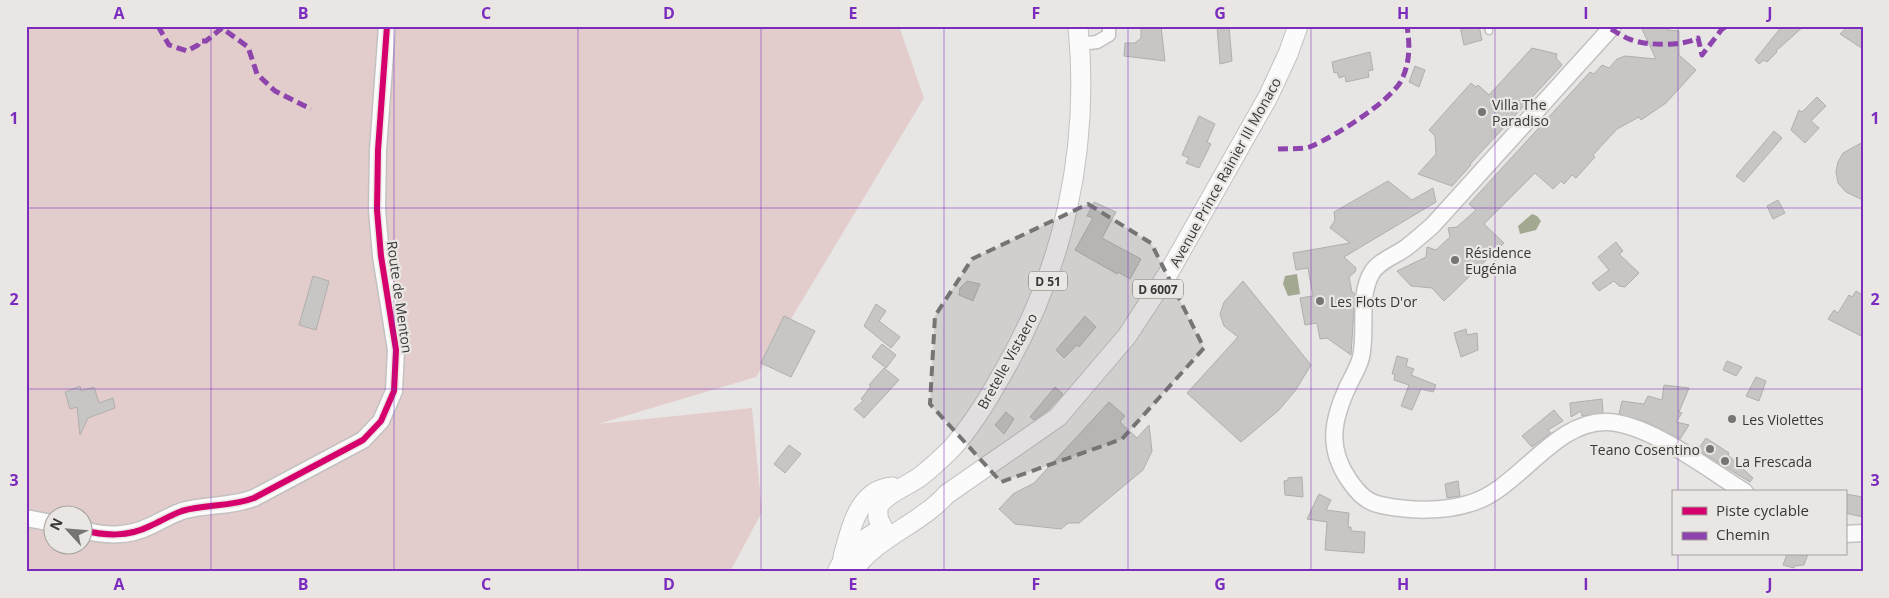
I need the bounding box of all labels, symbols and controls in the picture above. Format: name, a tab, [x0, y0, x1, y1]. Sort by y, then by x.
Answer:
text: A	[113, 2, 125, 24]
text: B	[298, 2, 308, 24]
text: C	[481, 2, 491, 24]
text: D	[663, 2, 675, 24]
text: E	[849, 2, 858, 24]
text: F	[1032, 2, 1040, 24]
text: G	[1214, 2, 1226, 24]
text: H	[1397, 2, 1409, 24]
text: I	[1583, 2, 1589, 24]
text: J	[1765, 2, 1773, 24]
street label: Avenue Prince Rainier III Monaco	[1165, 74, 1285, 270]
place label: Villa The Paradiso	[1492, 95, 1549, 130]
marker: Villa The Paradiso	[1476, 106, 1488, 118]
text: 1	[9, 107, 19, 129]
text: 1	[1870, 107, 1880, 129]
street label: Route de Menton	[383, 240, 417, 354]
place label: Résidence Eugénia	[1465, 243, 1531, 278]
marker: Résidence Eugénia	[1449, 254, 1461, 266]
road number: D 51	[1029, 272, 1067, 290]
road number: D 6007	[1133, 280, 1183, 298]
text: 2	[9, 288, 19, 310]
text: 2	[1870, 288, 1880, 310]
place label: Les Flots D'or	[1330, 292, 1418, 311]
marker: Les Flots D'or	[1314, 295, 1326, 307]
street label: Bretelle Vistaero	[973, 309, 1041, 413]
place label: Les Violettes	[1742, 410, 1824, 429]
marker: Les Violettes	[1726, 413, 1738, 425]
place label: Teano Cosentino	[1590, 440, 1700, 459]
marker: Teano Cosentino	[1704, 443, 1716, 455]
place label: La Frescada	[1735, 452, 1812, 471]
marker: La Frescada	[1719, 455, 1731, 467]
text: 3	[9, 469, 19, 491]
text: 3	[1870, 469, 1880, 491]
legend	[1672, 490, 1846, 556]
text: Piste cyclable	[1716, 500, 1809, 520]
north arrow	[42, 506, 92, 556]
text: N	[45, 515, 67, 533]
text: Chemin	[1716, 524, 1770, 544]
text: A	[113, 573, 125, 595]
text: B	[298, 573, 308, 595]
text: C	[481, 573, 491, 595]
text: D	[663, 573, 675, 595]
text: E	[849, 573, 858, 595]
text: F	[1032, 573, 1040, 595]
text: G	[1214, 573, 1226, 595]
text: H	[1397, 573, 1409, 595]
text: I	[1583, 573, 1589, 595]
text: J	[1765, 573, 1773, 595]

